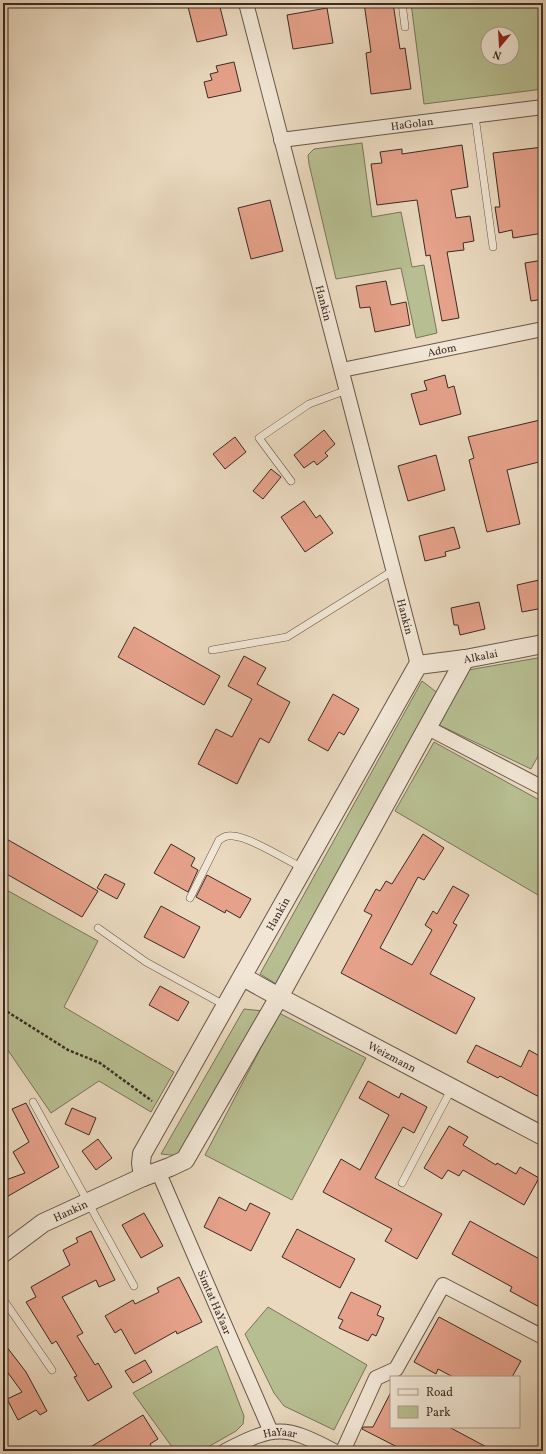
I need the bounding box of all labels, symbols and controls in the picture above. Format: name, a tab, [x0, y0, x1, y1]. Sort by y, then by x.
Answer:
north arrow	[480, 26, 520, 66]
text: N	[491, 46, 503, 62]
street label: HaGolan	[390, 115, 435, 135]
street label: Hankin	[311, 284, 334, 323]
street label: Adom	[426, 341, 458, 361]
street label: Hankin	[392, 598, 416, 637]
street label: Alkalai	[462, 647, 499, 668]
street label: Hankin	[263, 895, 295, 934]
street label: Weizmann	[365, 1039, 419, 1077]
street label: Hankin	[51, 1197, 91, 1226]
street label: Simtat HaYaar	[193, 1268, 234, 1338]
legend	[390, 1376, 520, 1428]
text: Road	[426, 1385, 453, 1401]
text: Park	[426, 1405, 451, 1421]
street label: HaYaar	[262, 1425, 299, 1443]

